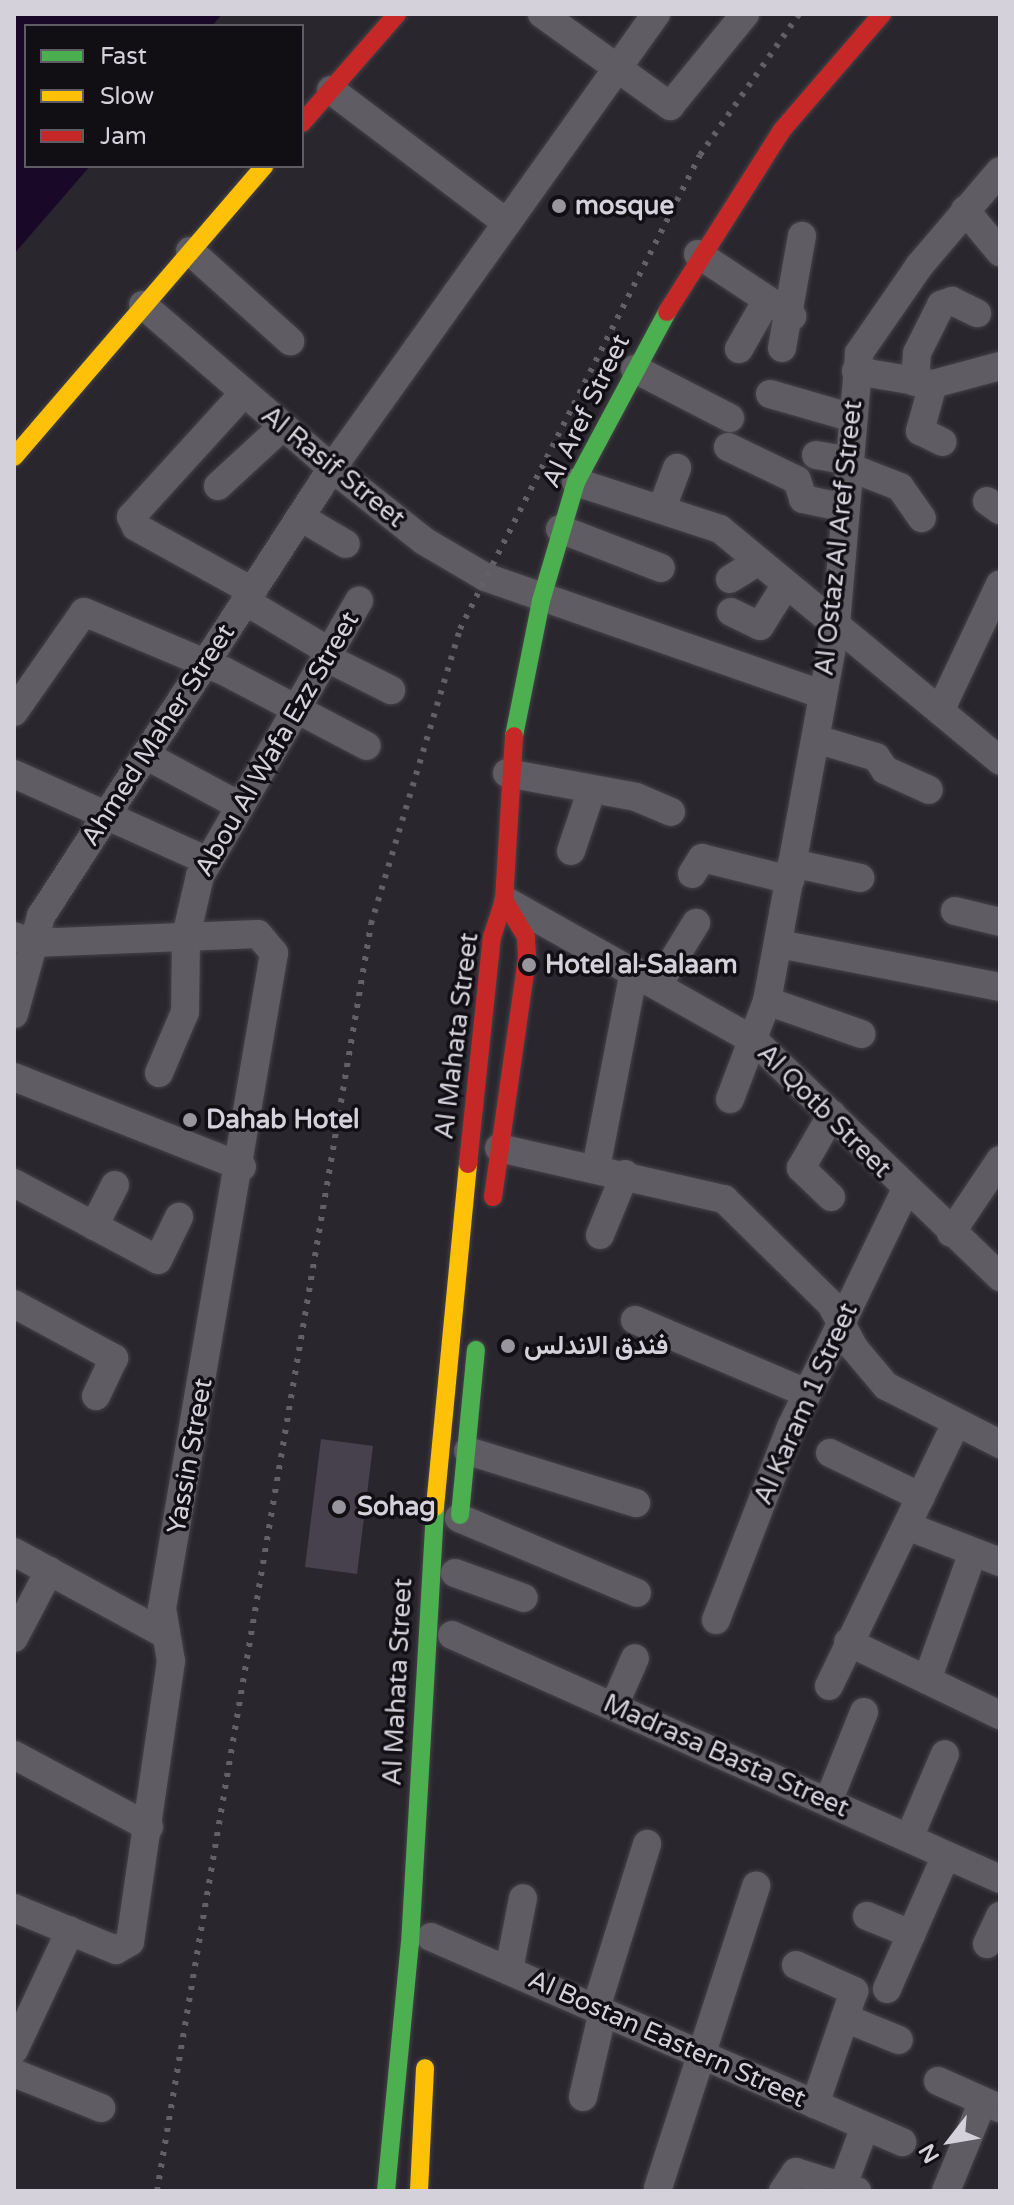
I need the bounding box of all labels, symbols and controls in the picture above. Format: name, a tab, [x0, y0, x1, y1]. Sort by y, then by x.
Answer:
legend	[24, 24, 304, 168]
text: Fast	[100, 42, 147, 71]
text: Slow	[100, 82, 154, 111]
text: Jam	[100, 122, 147, 151]
place label: mosque	[575, 190, 674, 222]
marker: mosque	[550, 197, 568, 215]
street label: Al Aref Street	[535, 329, 637, 493]
street label: Al Ostaz Al Aref Street	[809, 399, 869, 677]
street label: Al Rasif Street	[255, 400, 411, 534]
street label: Abou Al Wafa Ezz Street	[188, 606, 366, 882]
street label: Ahmed Maher Street	[75, 618, 241, 852]
street label: Al Mahata Street	[429, 931, 485, 1141]
place label: Hotel al-Salaam	[545, 949, 738, 981]
marker: Hotel al-Salaam	[520, 956, 538, 974]
street label: Al Qotb Street	[751, 1038, 897, 1184]
place label: Dahab Hotel	[206, 1104, 359, 1136]
marker: Dahab Hotel	[181, 1111, 199, 1129]
street label: Al Karam 1 Street	[748, 1298, 864, 1510]
place label: فندق الاندلس	[524, 1330, 668, 1362]
marker: فندق الاندلس	[499, 1337, 517, 1355]
street label: Yassin Street	[161, 1376, 219, 1536]
place label: Sohag	[357, 1491, 436, 1523]
marker: Sohag	[328, 1496, 350, 1518]
street label: Al Mahata Street	[377, 1577, 419, 1787]
street label: Madrasa Basta Street	[599, 1688, 853, 1824]
street label: Al Bostan Eastern Street	[523, 1964, 811, 2114]
north arrow	[910, 2101, 990, 2181]
text: N	[914, 2139, 945, 2168]

